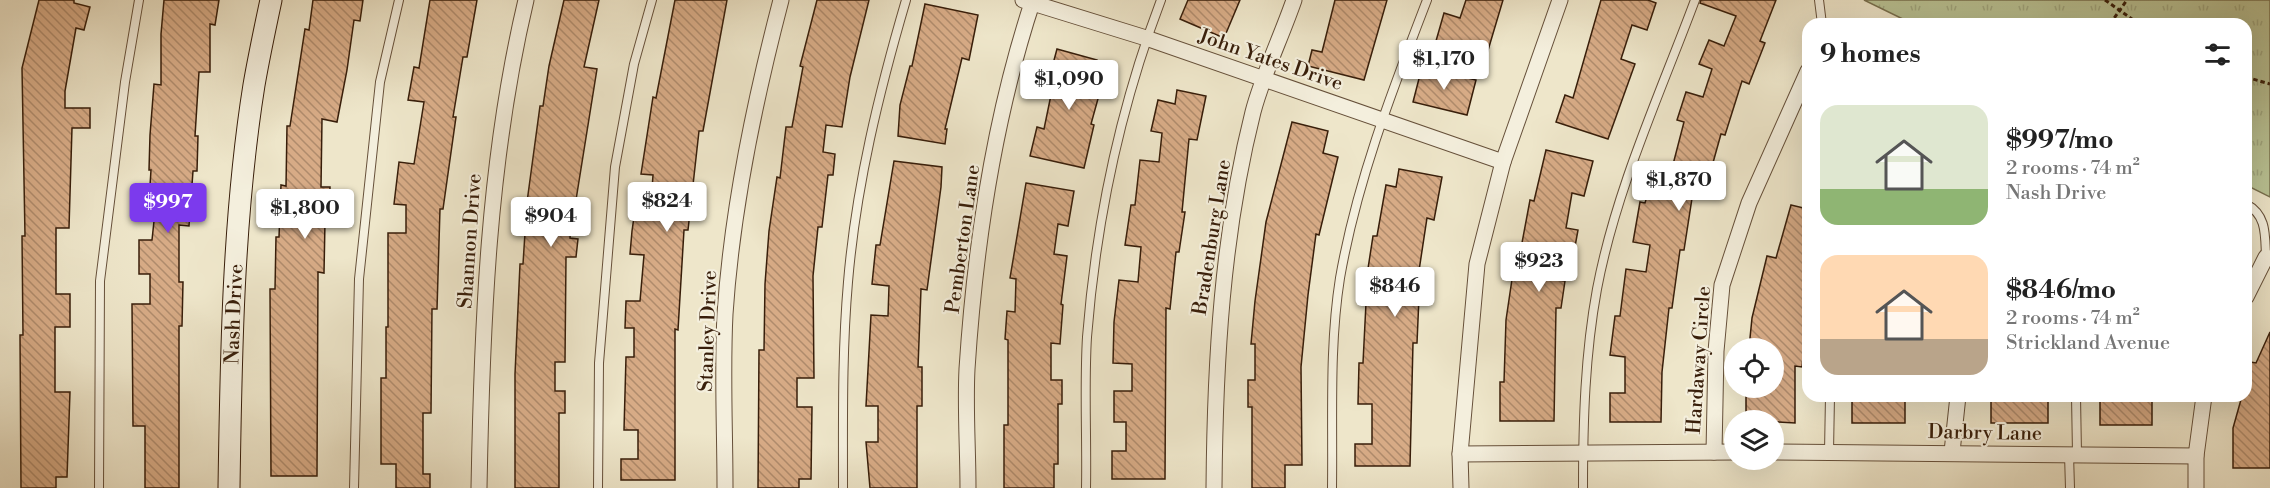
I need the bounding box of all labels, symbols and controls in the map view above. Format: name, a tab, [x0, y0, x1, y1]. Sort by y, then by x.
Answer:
street label: John Yates Drive	[1194, 24, 1346, 97]
text: 9 homes	[1820, 38, 1921, 70]
icon: filters	[2201, 38, 2234, 71]
pin: $1,170	[1395, 40, 1493, 91]
text: $1,170	[1413, 47, 1475, 72]
pin: $1,090	[1020, 60, 1118, 111]
text: $1,090	[1034, 67, 1104, 92]
text: $997/mo	[2006, 124, 2113, 156]
icon: home	[1868, 129, 1940, 201]
text: 2 rooms · 74 m²	[2006, 156, 2140, 181]
street label: Bradenburg Lane	[1188, 158, 1237, 318]
pin: $1,870	[1630, 161, 1728, 212]
street label: Pemberton Lane	[941, 163, 986, 315]
text: $1,870	[1646, 168, 1712, 193]
street label: Shannon Drive	[453, 173, 488, 310]
text: Nash Drive	[2006, 181, 2106, 206]
pin: $824	[631, 182, 703, 233]
pin: $997	[132, 183, 204, 234]
pin: $1,800	[256, 189, 354, 240]
text: $824	[642, 189, 692, 214]
text: $997	[144, 190, 192, 215]
text: $1,800	[270, 196, 340, 221]
pin: $904	[515, 197, 587, 248]
text: $904	[525, 204, 577, 229]
pin: $923	[1503, 242, 1575, 293]
text: $923	[1514, 249, 1564, 274]
street label: Nash Drive	[220, 263, 250, 365]
pin: $846	[1359, 267, 1431, 318]
street label: Stanley Drive	[694, 270, 723, 392]
text: $846	[1370, 274, 1420, 299]
text: $846/mo	[2006, 274, 2116, 306]
icon: home	[1868, 279, 1940, 351]
street label: Hardaway Circle	[1682, 285, 1717, 435]
text: 2 rooms · 74 m²	[2006, 306, 2140, 331]
text: Strickland Avenue	[2006, 331, 2170, 356]
map controls	[1724, 338, 1784, 470]
button: locate	[1724, 338, 1784, 398]
button: layers	[1724, 410, 1784, 470]
street label: Darbry Lane	[1928, 420, 2042, 447]

